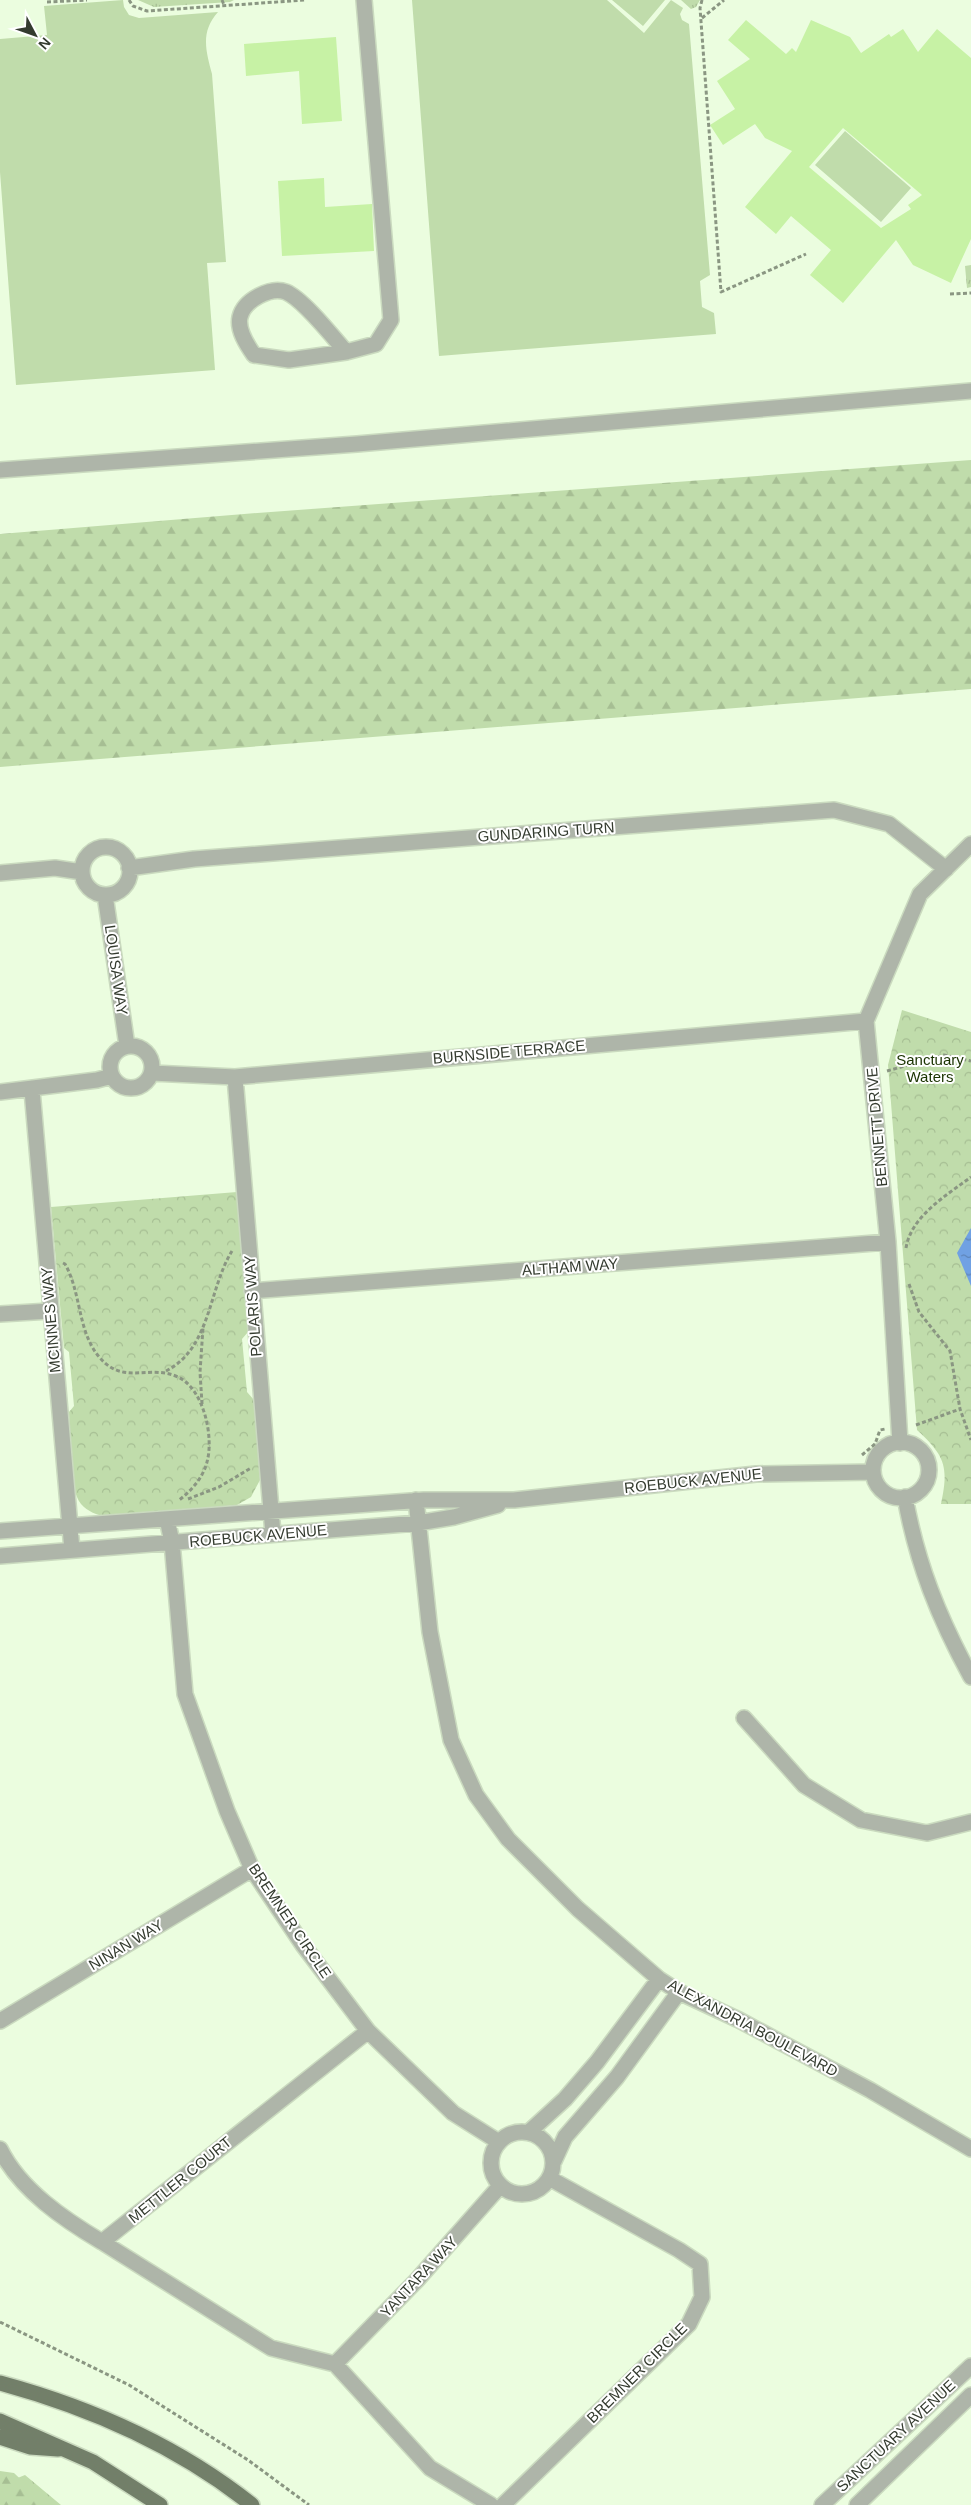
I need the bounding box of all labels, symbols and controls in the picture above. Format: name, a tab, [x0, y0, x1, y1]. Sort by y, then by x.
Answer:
north arrow	[10, 10, 60, 60]
text: N	[35, 34, 54, 53]
street label: GUNDARING TURN	[477, 818, 615, 845]
street label: LOUISA WAY	[102, 924, 131, 1016]
street label: BURNSIDE TERRACE	[432, 1036, 586, 1067]
park label: Sanctuary Waters	[896, 1051, 964, 1085]
street label: BENNETT DRIVE	[863, 1067, 890, 1187]
street label: POLARIS WAY	[240, 1255, 265, 1357]
street label: ALTHAM WAY	[521, 1255, 619, 1278]
street label: MCINNES WAY	[37, 1267, 64, 1374]
street label: ROEBUCK AVENUE	[623, 1465, 763, 1496]
street label: ROEBUCK AVENUE	[188, 1521, 327, 1550]
street label: BREMNER CIRCLE	[246, 1860, 335, 1981]
street label: NINAN WAY	[86, 1916, 166, 1973]
street label: ALEXANDRIA BOULEVARD	[665, 1976, 841, 2080]
street label: METTLER COURT	[125, 2133, 234, 2226]
street label: YANTARA WAY	[377, 2233, 460, 2321]
street label: BREMNER CIRCLE	[583, 2319, 690, 2426]
street label: SANCTUARY AVENUE	[833, 2376, 958, 2495]

